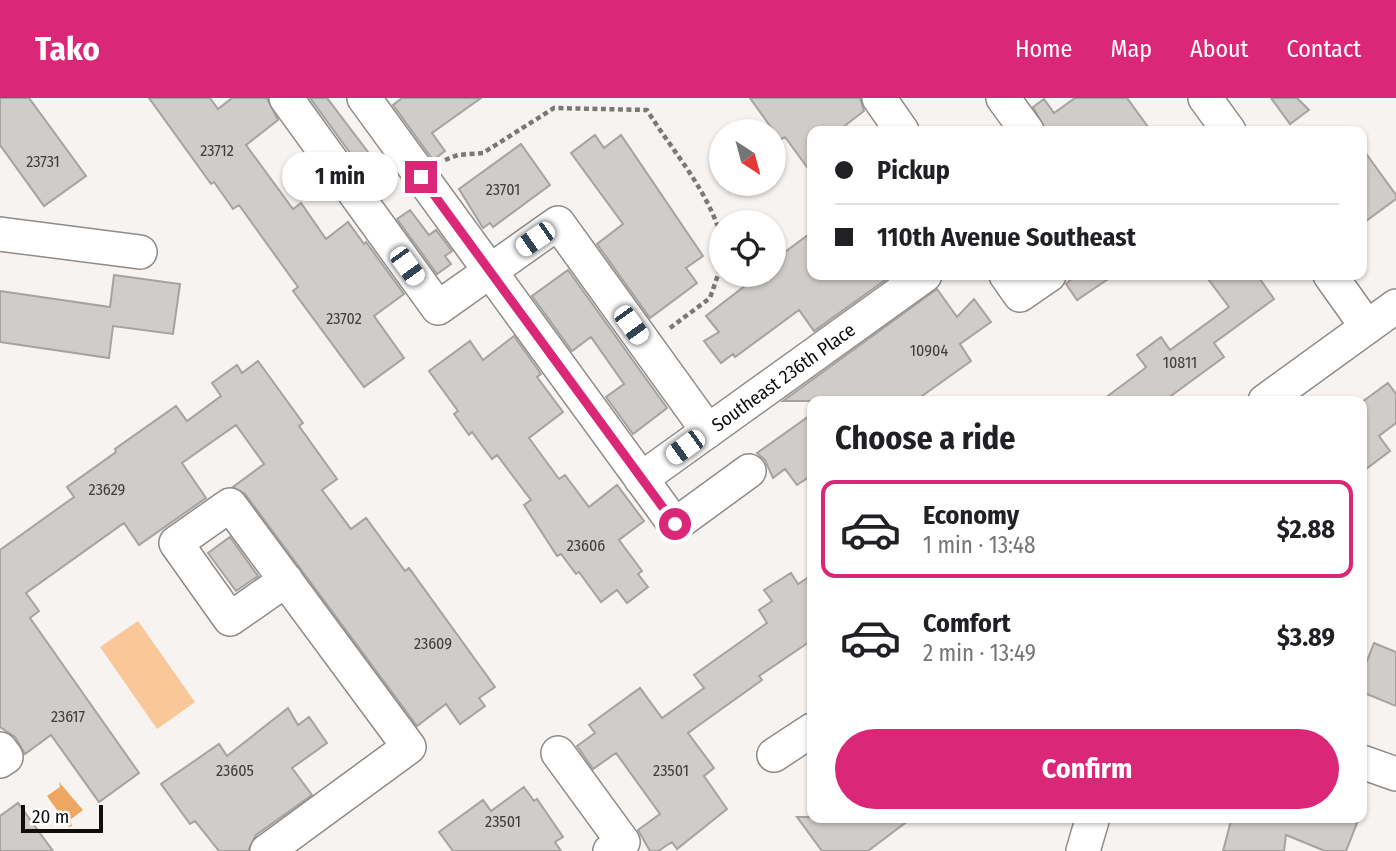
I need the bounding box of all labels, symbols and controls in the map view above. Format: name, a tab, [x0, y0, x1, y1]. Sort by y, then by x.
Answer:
text: Tako	[35, 29, 100, 69]
text: Home	[1015, 35, 1072, 63]
text: Map	[1110, 35, 1152, 63]
text: About	[1190, 35, 1248, 63]
text: Contact	[1286, 35, 1361, 63]
north arrow	[709, 119, 786, 196]
map controls	[709, 119, 786, 287]
house number: 23712	[200, 141, 234, 160]
house number: 23731	[26, 152, 60, 171]
callout: 1 min	[281, 153, 396, 202]
text: Pickup	[877, 155, 950, 186]
route end	[405, 161, 437, 193]
text: 1 min	[315, 162, 365, 190]
house number: 23701	[486, 180, 520, 199]
button: locate	[709, 210, 786, 287]
car	[512, 218, 559, 260]
text: 110th Avenue Southeast	[877, 222, 1136, 253]
car	[387, 243, 428, 289]
car	[611, 302, 652, 348]
house number: 23702	[326, 309, 362, 328]
street label: Southeast 236th Place	[707, 318, 859, 436]
house number: 10904	[910, 341, 948, 360]
house number: 10811	[1163, 353, 1197, 372]
text: Choose a ride	[835, 419, 1016, 457]
car	[662, 426, 709, 468]
house number: 23629	[89, 480, 126, 499]
icon: car	[839, 498, 902, 561]
text: Economy	[923, 500, 1019, 531]
route start	[659, 508, 691, 540]
text: $2.88	[1277, 514, 1335, 545]
text: 1 min · 13:48	[923, 531, 1035, 559]
house number: 23606	[567, 536, 605, 555]
icon: car	[839, 606, 902, 669]
text: Comfort	[923, 608, 1011, 639]
text: $3.89	[1277, 622, 1335, 653]
house number: 23609	[414, 634, 452, 653]
text: 2 min · 13:49	[923, 639, 1036, 667]
house number: 23617	[51, 707, 86, 726]
button: Confirm	[835, 729, 1339, 809]
house number: 23605	[216, 761, 254, 780]
house number: 23501	[653, 761, 689, 780]
scale bar	[21, 802, 103, 834]
text: 20 m	[32, 805, 69, 828]
house number: 23501	[485, 812, 521, 831]

